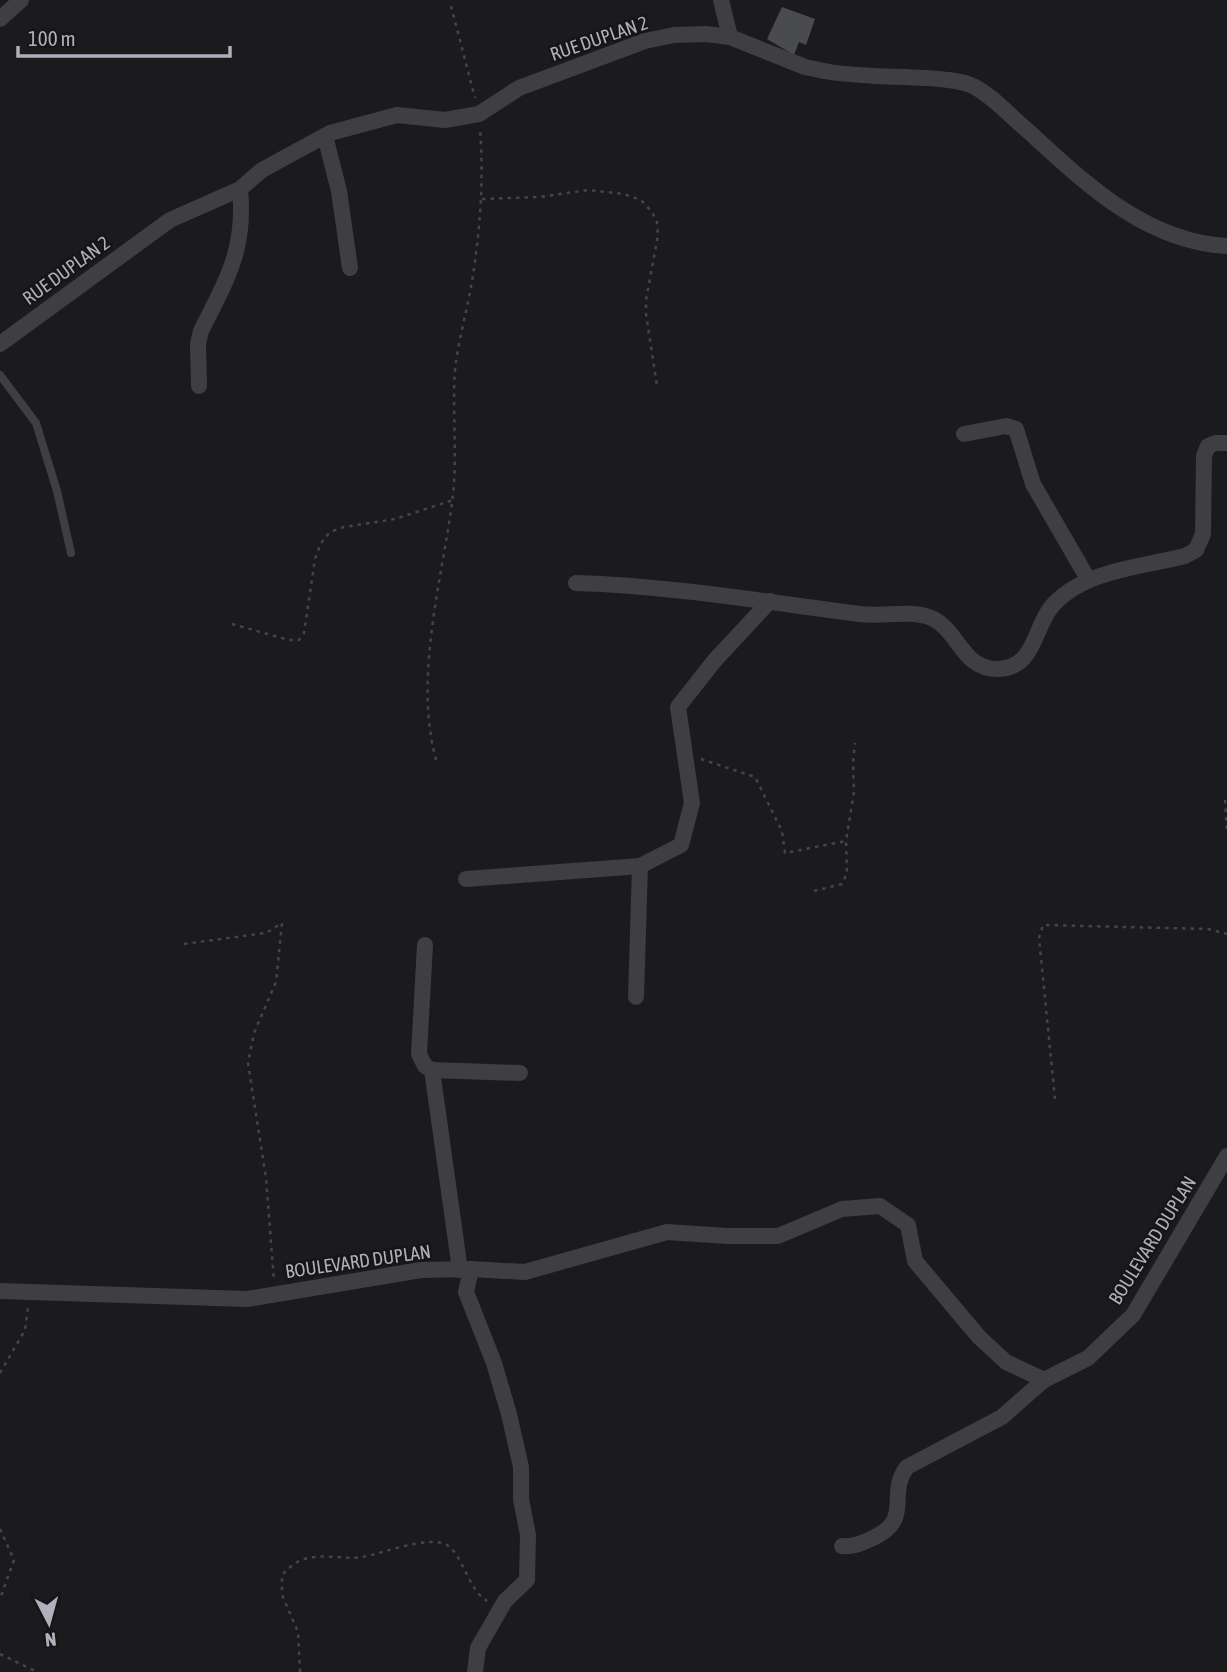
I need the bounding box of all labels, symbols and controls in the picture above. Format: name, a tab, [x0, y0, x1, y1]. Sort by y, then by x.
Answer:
street label: RUE DUPLAN 2	[547, 11, 651, 65]
scale bar	[18, 14, 229, 58]
text: 100 m	[28, 26, 76, 50]
street label: RUE DUPLAN 2	[18, 231, 114, 309]
street label: BOULEVARD DUPLAN	[1104, 1172, 1200, 1308]
street label: BOULEVARD DUPLAN	[284, 1240, 432, 1282]
north arrow	[14, 1588, 84, 1658]
text: N	[44, 1628, 58, 1651]

